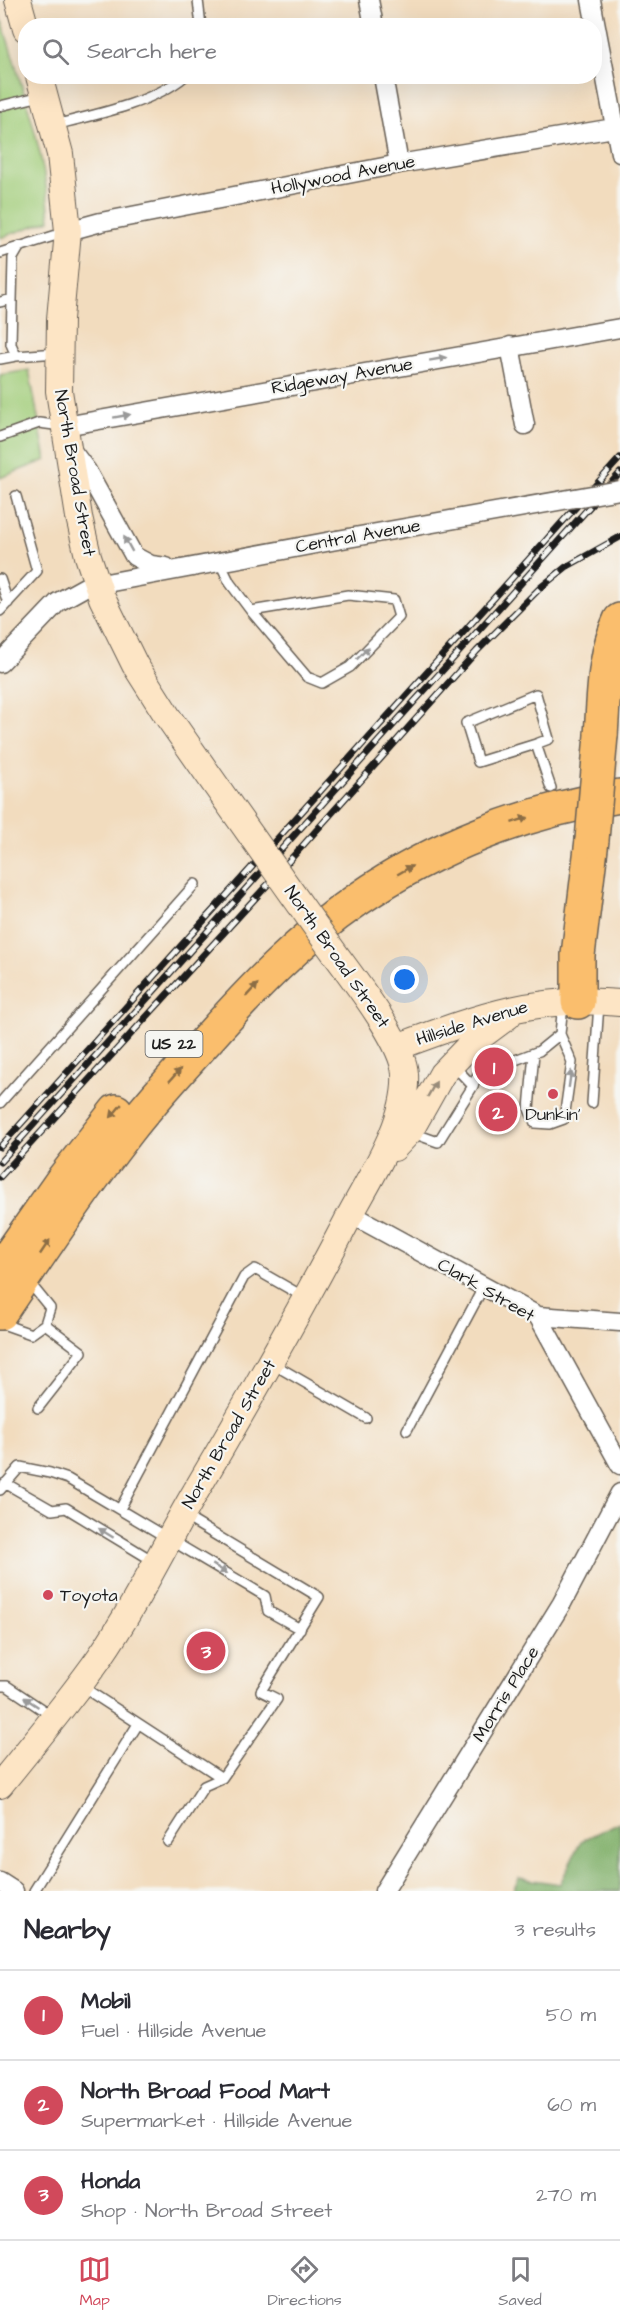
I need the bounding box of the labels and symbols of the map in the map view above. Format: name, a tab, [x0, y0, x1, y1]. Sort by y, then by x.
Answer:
street label: Hollywood Avenue	[269, 149, 418, 202]
street label: Ridgeway Avenue	[269, 351, 415, 402]
one-way arrow	[429, 354, 448, 363]
street label: North Broad Street	[48, 388, 102, 559]
one-way arrow	[113, 411, 132, 420]
street label: Central Avenue	[294, 513, 423, 559]
one-way arrow	[123, 536, 133, 553]
one-way arrow	[356, 647, 370, 661]
one-way arrow	[511, 815, 529, 825]
one-way arrow	[397, 865, 413, 876]
street label: North Broad Street	[278, 881, 396, 1034]
your location	[390, 965, 419, 994]
one-way arrow	[245, 983, 259, 998]
street label: Hillside Avenue	[413, 994, 531, 1052]
road number: US 22	[146, 1031, 202, 1057]
pin: 1	[474, 1044, 514, 1090]
one-way arrow	[168, 1068, 181, 1083]
one-way arrow	[565, 1069, 575, 1088]
one-way arrow	[427, 1080, 437, 1097]
marker: Dunkin'	[546, 1087, 560, 1101]
pin: 2	[478, 1090, 518, 1134]
place label: Dunkin'	[525, 1102, 581, 1127]
one-way arrow	[110, 1103, 123, 1119]
one-way arrow	[39, 1239, 50, 1255]
street label: Clark Street	[433, 1252, 540, 1328]
street label: North Broad Street	[176, 1354, 282, 1513]
one-way arrow	[98, 1528, 115, 1539]
one-way arrow	[212, 1563, 228, 1574]
place label: Toyota	[60, 1583, 118, 1609]
marker: Toyota	[41, 1588, 55, 1602]
pin: 3	[186, 1628, 226, 1674]
street label: Morris Place	[467, 1641, 545, 1747]
one-way arrow	[23, 1696, 39, 1708]

